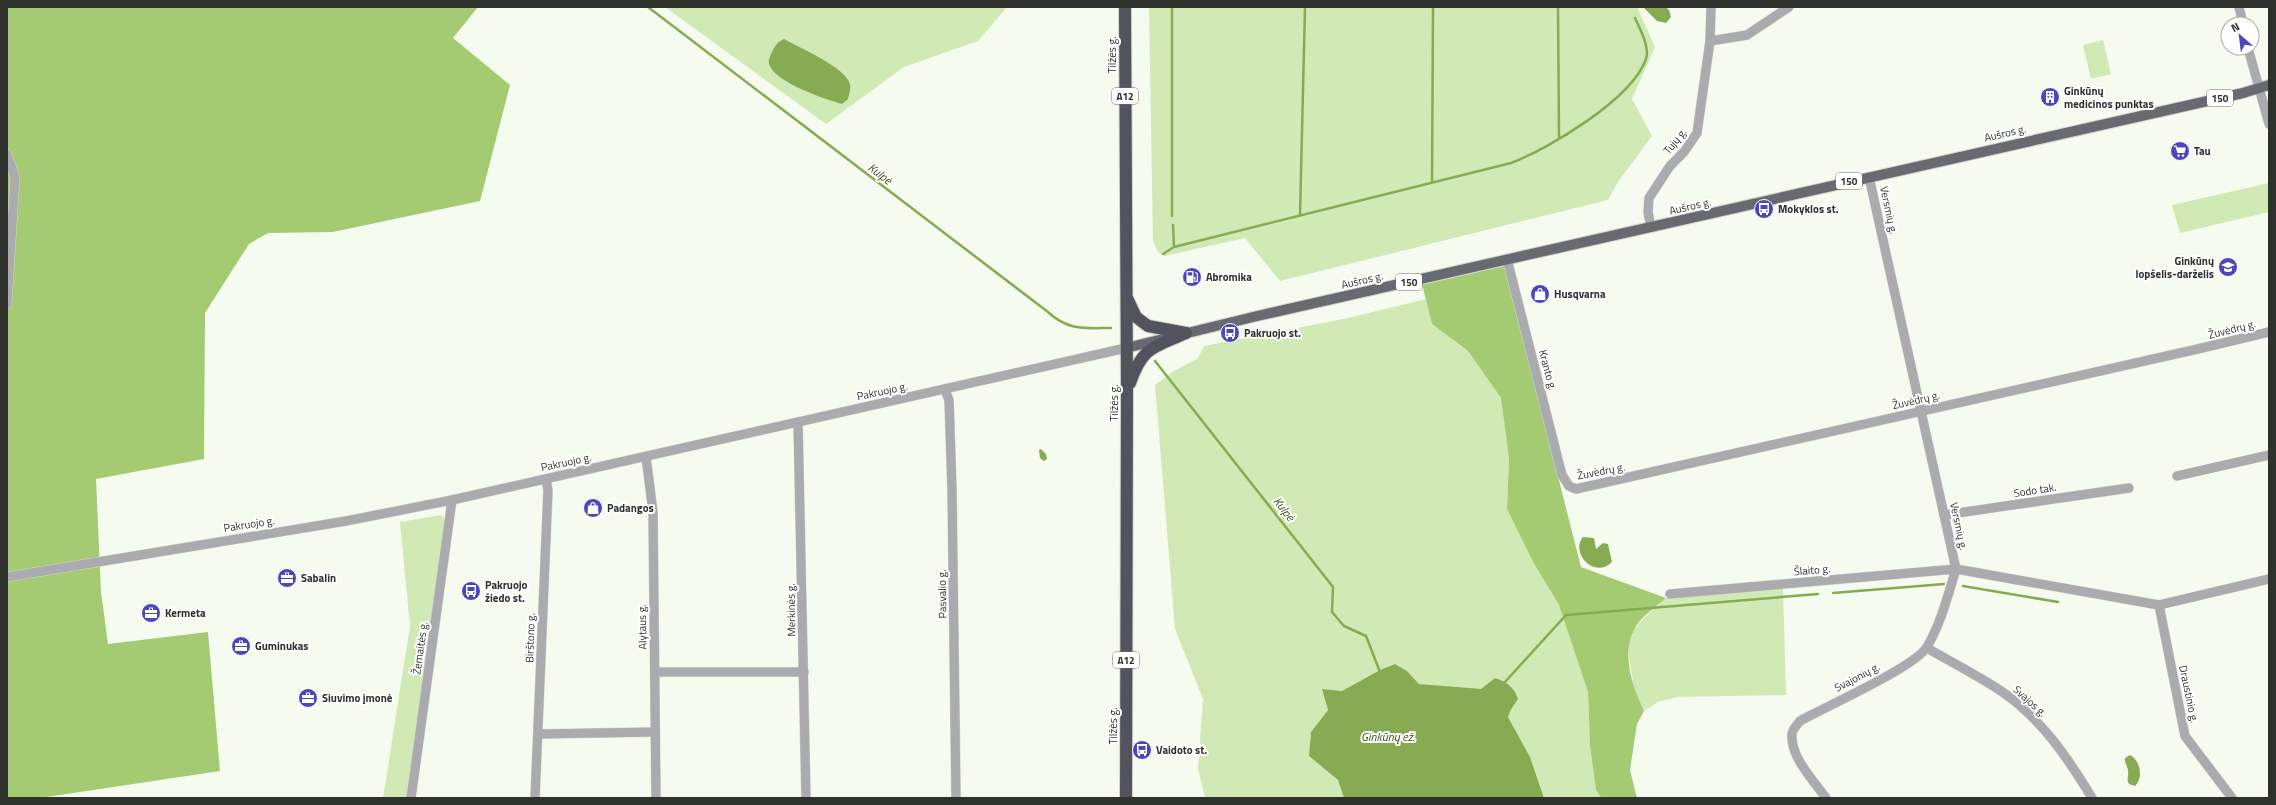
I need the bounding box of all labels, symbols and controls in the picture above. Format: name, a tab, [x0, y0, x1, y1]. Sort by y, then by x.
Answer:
north arrow	[2220, 16, 2260, 56]
text: N	[2228, 18, 2242, 36]
street label: Tilžės g.	[1104, 37, 1120, 73]
place label: Ginkūnų medicinos punktas	[2064, 83, 2154, 112]
building icon: Ginkūnų medicinos punktas	[2039, 86, 2061, 108]
road number: A12	[1112, 88, 1138, 104]
road number: 150	[2207, 90, 2233, 106]
street label: Aušros g.	[1982, 120, 2028, 146]
street label: Tujų g.	[1660, 125, 1690, 157]
supermarket icon: Tau	[2169, 140, 2191, 162]
place label: Tau	[2194, 143, 2211, 159]
water label: Kulpė	[864, 158, 898, 190]
road number: 150	[1836, 173, 1862, 189]
street label: Versmių g.	[1876, 185, 1902, 235]
street label: Aušros g.	[1667, 193, 1713, 219]
bus stop icon: Mokyklos st.	[1753, 198, 1775, 220]
place label: Mokyklos st.	[1778, 201, 1839, 217]
place label: Ginkūnų lopšelis-darželis	[2136, 253, 2214, 282]
school or university icon: Ginkūnų lopšelis-darželis	[2217, 256, 2239, 278]
fuel station icon: Abromika	[1181, 266, 1203, 288]
street label: Aušros g.	[1339, 267, 1385, 293]
place label: Abromika	[1206, 269, 1252, 285]
road number: 150	[1396, 274, 1422, 290]
shop icon: Husqvarna	[1529, 283, 1551, 305]
place label: Husqvarna	[1554, 286, 1606, 302]
street label: Žuvėdrų g.	[2207, 315, 2257, 343]
bus stop icon: Pakruojo st.	[1219, 322, 1241, 344]
place label: Pakruojo st.	[1244, 325, 1301, 341]
street label: Kranto g.	[1535, 348, 1561, 392]
street label: Pakruojo g.	[855, 378, 909, 404]
street label: Tilžės g.	[1106, 385, 1122, 421]
street label: Žuvėdrų g.	[1891, 387, 1941, 413]
street label: Pakruojo g.	[539, 449, 593, 475]
street label: Žuvėdrų g.	[1576, 459, 1626, 483]
street label: Sodo tak.	[2013, 479, 2057, 501]
water label: Kulpė	[1269, 493, 1301, 526]
shop icon: Padangos	[582, 497, 604, 519]
place label: Padangos	[607, 500, 654, 516]
street label: Versmių g.	[1946, 501, 1972, 551]
street label: Pakruojo g.	[222, 512, 276, 536]
street label: Šlaito g.	[1793, 560, 1831, 580]
office icon: Sabalin	[276, 567, 298, 589]
street label: Pasvalio g.	[934, 569, 950, 619]
place label: Sabalin	[301, 570, 336, 586]
place label: Pakruojo žiedo st.	[485, 577, 528, 606]
bus stop icon: Pakruojo žiedo st.	[460, 580, 482, 602]
street label: Merkinės g.	[783, 583, 799, 637]
office icon: Kermeta	[140, 602, 162, 624]
street label: Alytaus g.	[634, 604, 650, 650]
place label: Kermeta	[165, 605, 206, 621]
street label: Birštono g.	[521, 613, 539, 663]
street label: Žemaitės g.	[408, 620, 432, 676]
office icon: Guminukas	[230, 635, 252, 657]
place label: Guminukas	[255, 638, 309, 654]
road number: A12	[1113, 652, 1139, 668]
street label: Svajonių g.	[1831, 658, 1883, 696]
street label: Draustinio g.	[2175, 664, 2203, 724]
street label: Svajos g.	[2010, 682, 2050, 720]
office icon: Siuvimo įmonė	[297, 687, 319, 709]
place label: Siuvimo įmonė	[322, 690, 393, 706]
street label: Tilžės g.	[1105, 708, 1121, 744]
water label: Ginkūnų ež.	[1361, 727, 1415, 746]
bus stop icon: Vaidoto st.	[1131, 739, 1153, 761]
place label: Vaidoto st.	[1156, 742, 1207, 758]

